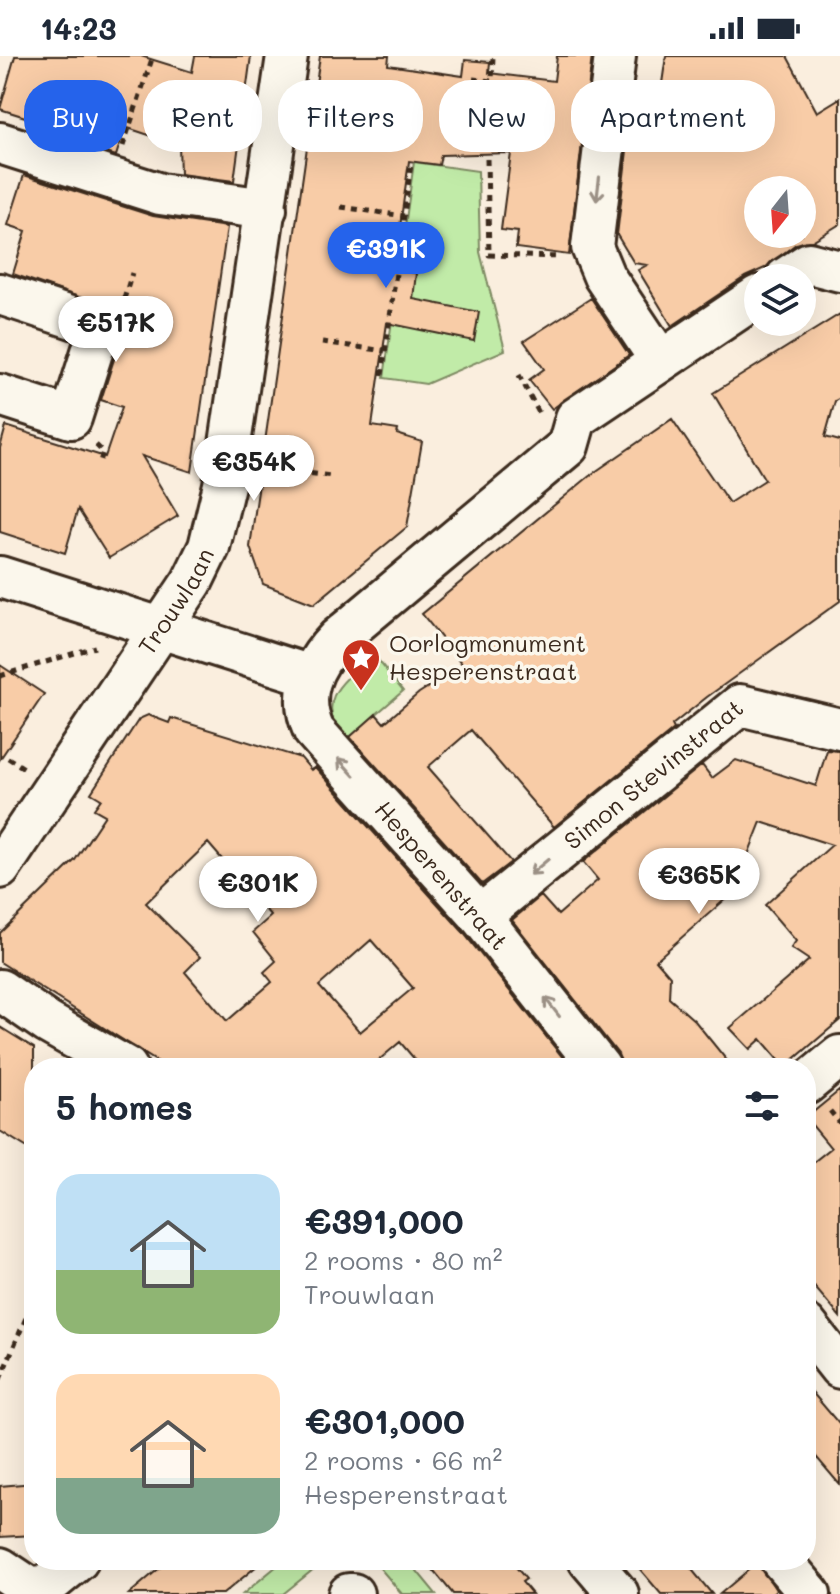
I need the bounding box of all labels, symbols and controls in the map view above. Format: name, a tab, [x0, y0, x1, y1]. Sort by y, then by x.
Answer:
text: 14:23	[40, 8, 117, 48]
chip: Buy	[24, 80, 127, 152]
chip: Rent	[143, 80, 262, 152]
chip: Filters	[278, 80, 423, 152]
chip: New	[439, 80, 555, 152]
chip: Apartment	[571, 80, 775, 152]
one-way arrow	[591, 175, 606, 202]
north arrow	[744, 176, 816, 248]
map controls	[744, 176, 816, 336]
pin: €391K	[330, 222, 442, 290]
text: €391K	[346, 231, 426, 265]
button: layers	[744, 264, 816, 336]
pin: €517K	[60, 296, 172, 364]
text: €517K	[76, 305, 156, 339]
pin: €354K	[198, 435, 310, 503]
text: €354K	[211, 444, 297, 478]
street label: Trouwlaan	[131, 542, 220, 660]
place label: Oorlogmonument Hesperenstraat	[389, 627, 586, 686]
place icon: Oorlogmonument Hesperenstraat	[340, 637, 382, 692]
street label: Simon Stevinstraat	[557, 692, 749, 856]
one-way arrow	[337, 758, 355, 778]
street label: Hesperenstraat	[369, 794, 516, 956]
pin: €365K	[643, 848, 755, 916]
pin: €301K	[202, 856, 314, 924]
text: €365K	[657, 857, 741, 891]
one-way arrow	[529, 858, 549, 876]
text: €301K	[217, 865, 299, 899]
one-way arrow	[543, 997, 561, 1018]
text: 5 homes	[56, 1084, 193, 1129]
icon: filters	[740, 1084, 784, 1128]
text: €391,000	[304, 1198, 464, 1243]
icon: home	[120, 1206, 216, 1302]
text: 2 rooms · 80 m²	[304, 1243, 503, 1277]
text: Trouwlaan	[304, 1277, 435, 1311]
text: €301,000	[304, 1398, 465, 1443]
icon: home	[120, 1406, 216, 1502]
text: 2 rooms · 66 m²	[304, 1443, 502, 1477]
text: Hesperenstraat	[304, 1477, 508, 1511]

